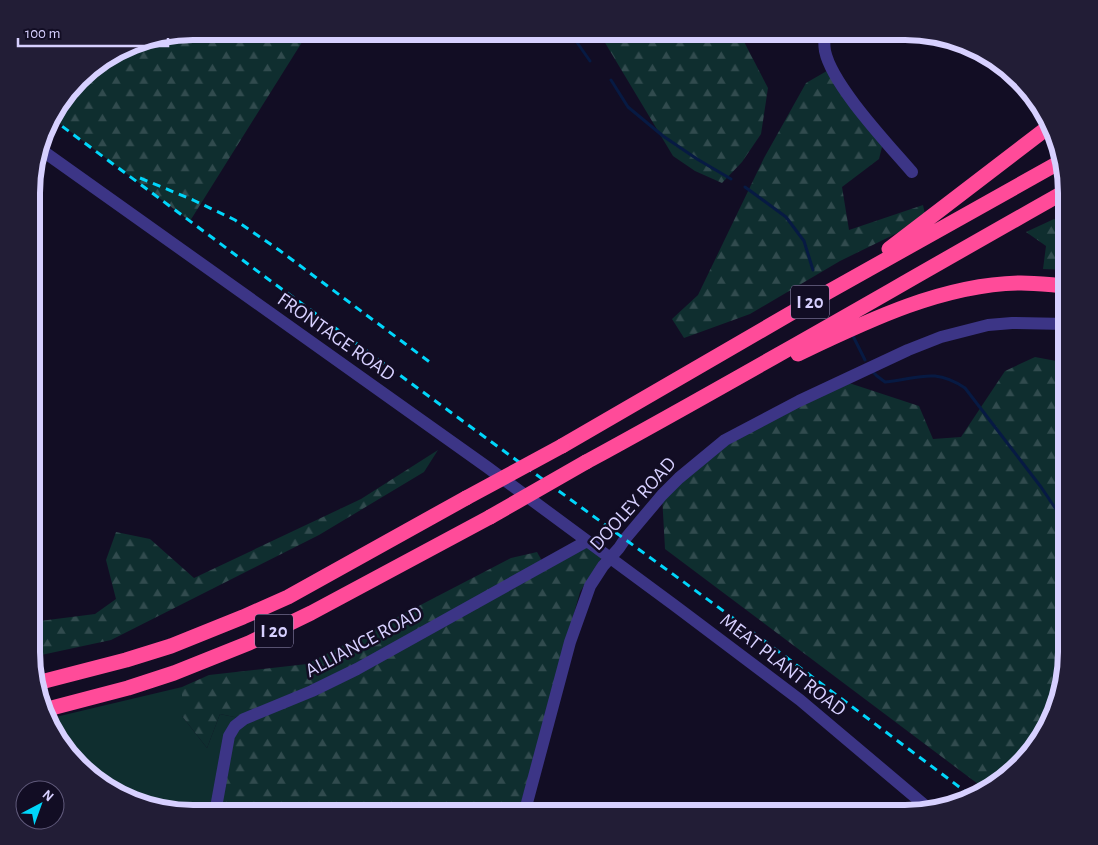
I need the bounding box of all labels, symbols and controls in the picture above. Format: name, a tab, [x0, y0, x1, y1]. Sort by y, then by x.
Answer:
scale bar	[18, 15, 168, 47]
text: 100 m	[25, 26, 60, 41]
road number: I 20	[791, 286, 829, 318]
street label: FRONTAGE ROAD	[274, 289, 398, 385]
street label: DOOLEY ROAD	[586, 453, 680, 555]
street label: ALLIANCE ROAD	[302, 603, 426, 681]
street label: MEAT PLANT ROAD	[716, 610, 850, 720]
road number: I 20	[255, 614, 293, 648]
north arrow	[15, 780, 65, 830]
text: N	[40, 787, 56, 804]

